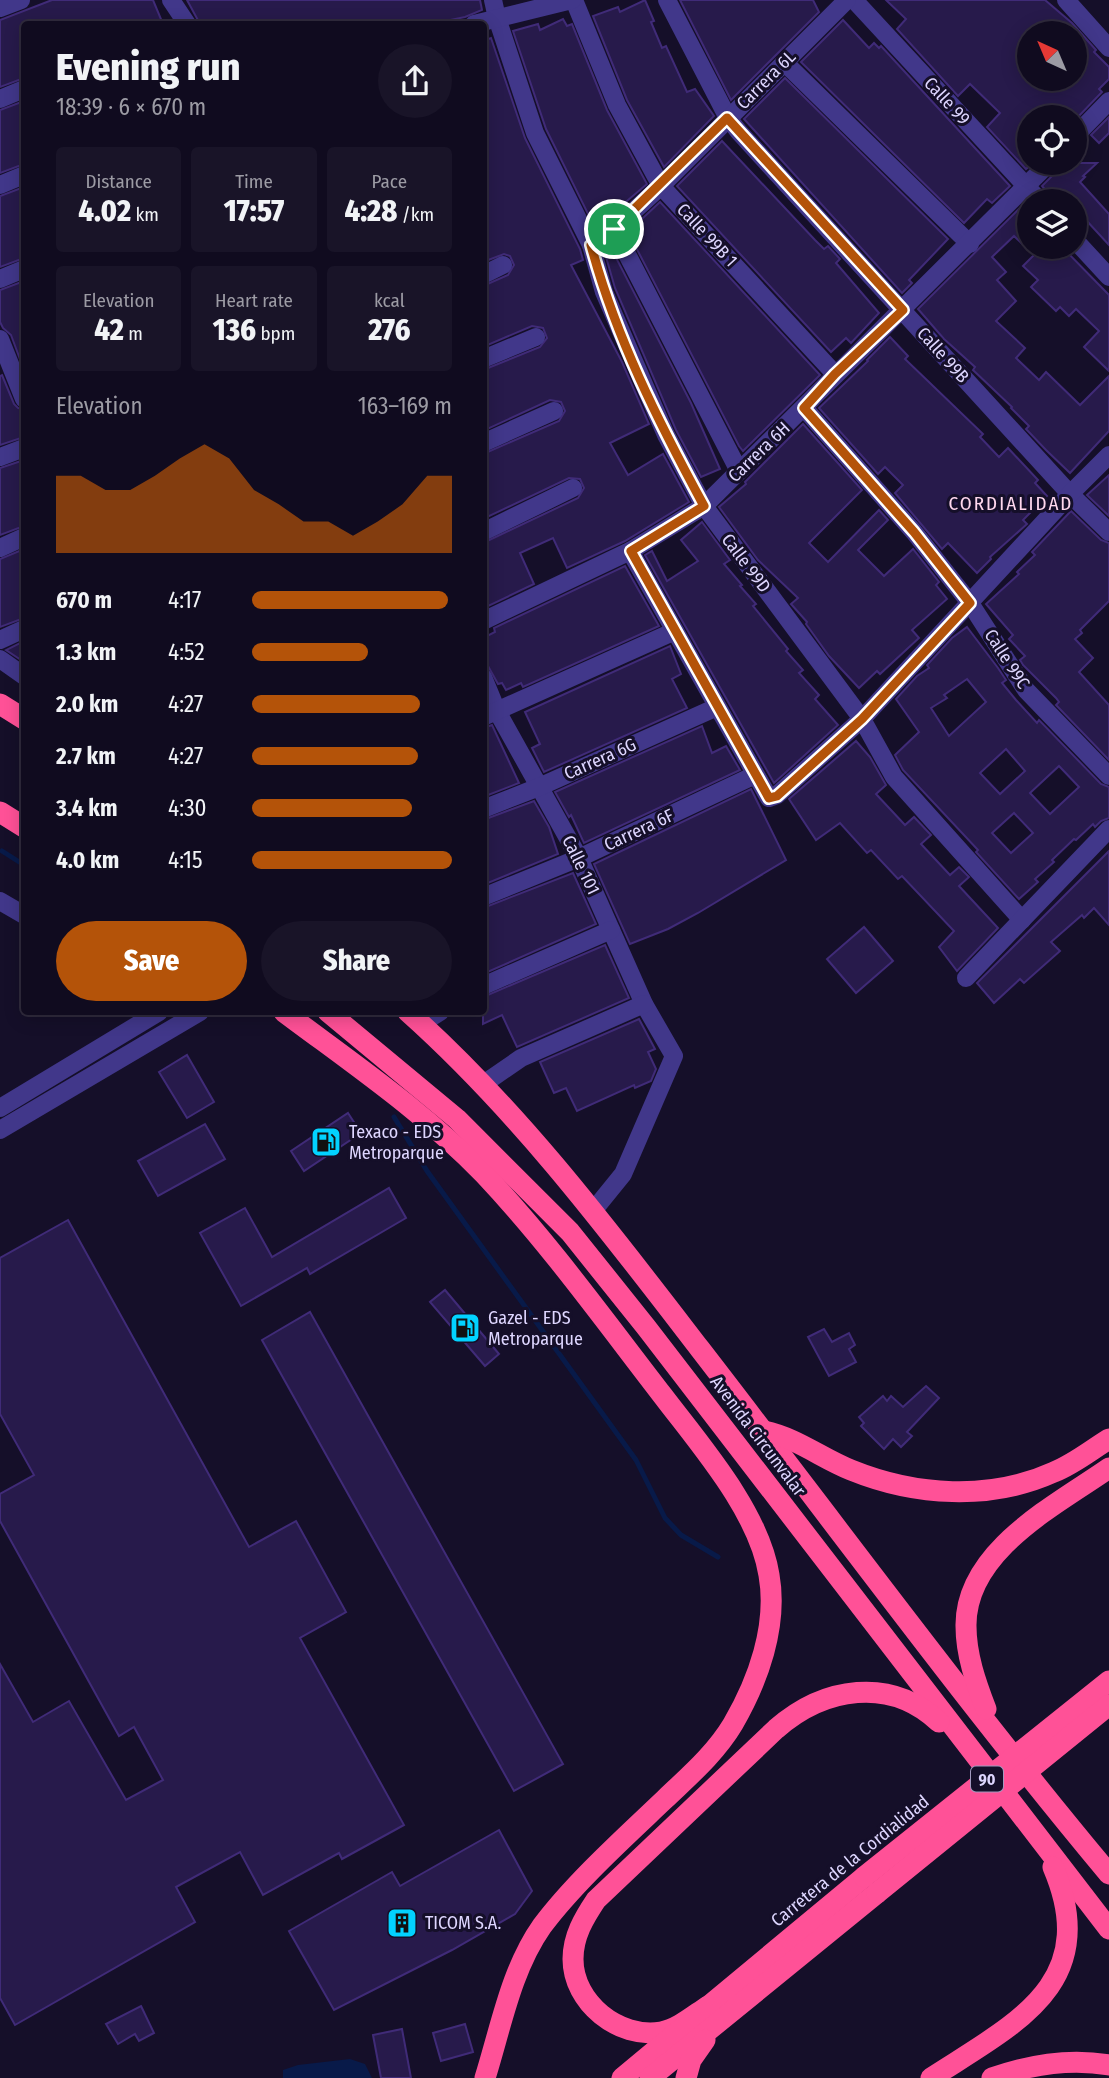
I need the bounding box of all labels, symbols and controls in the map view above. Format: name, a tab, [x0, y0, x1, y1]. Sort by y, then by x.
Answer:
north arrow	[1017, 21, 1087, 91]
map controls	[1017, 21, 1087, 259]
text: Evening run	[56, 44, 240, 90]
button: share	[378, 44, 452, 118]
street label: Carrera 6L	[732, 46, 800, 114]
street label: Calle 99	[919, 72, 975, 130]
text: 18:39 · 6 × 670 m	[56, 93, 206, 121]
button: locate	[1017, 105, 1087, 175]
text: Distance	[85, 170, 152, 193]
text: Time	[235, 170, 273, 193]
text: Pace	[372, 170, 407, 193]
button: layers	[1017, 189, 1087, 259]
text: 4.02	[78, 193, 131, 229]
text: 17:57	[224, 193, 284, 229]
text: 4:28	[344, 193, 397, 229]
pin	[584, 199, 644, 259]
street label: Calle 99B 1	[672, 199, 742, 271]
text: km	[131, 203, 159, 226]
text: /km	[397, 203, 434, 226]
icon: arrive	[595, 210, 633, 248]
text: Elevation	[83, 289, 154, 312]
text: Heart rate	[215, 289, 293, 312]
text: kcal	[374, 289, 405, 312]
text: 42	[94, 312, 124, 348]
text: 136	[213, 312, 256, 348]
text: 276	[368, 312, 411, 348]
text: m	[124, 322, 143, 345]
text: bpm	[256, 322, 295, 345]
street label: Calle 99B	[912, 323, 974, 388]
text: Elevation	[56, 392, 143, 420]
text: 163–169 m	[358, 392, 452, 420]
street label: Carrera 6H	[724, 417, 794, 487]
district label: CORDIALIDAD	[949, 492, 1073, 515]
street label: Calle 99D	[717, 529, 775, 597]
text: 670 m	[56, 586, 112, 614]
text: 4:17	[168, 586, 201, 614]
street label: Calle 99C	[980, 625, 1034, 693]
text: 1.3 km	[56, 638, 116, 666]
text: 4:52	[168, 638, 205, 666]
text: 2.0 km	[56, 690, 118, 718]
text: 4:27	[168, 690, 203, 718]
street label: Carrera 6G	[560, 733, 640, 785]
text: 2.7 km	[56, 742, 116, 770]
text: 4:27	[168, 742, 203, 770]
text: 3.4 km	[56, 794, 118, 822]
text: 4:30	[168, 794, 207, 822]
street label: Carrera 6F	[601, 804, 677, 856]
street label: Calle 101	[557, 832, 605, 898]
text: 4.0 km	[56, 846, 119, 874]
text: 4:15	[168, 846, 203, 874]
button: Save	[56, 921, 247, 1001]
button: Share	[261, 921, 452, 1001]
place label: Texaco - EDS Metroparque	[349, 1121, 444, 1164]
fuel station icon: Texaco - EDS Metroparque	[309, 1125, 343, 1159]
place label: Gazel - EDS Metroparque	[488, 1307, 583, 1350]
fuel station icon: Gazel - EDS Metroparque	[448, 1311, 482, 1345]
street label: Avenida Circunvalar	[706, 1371, 811, 1501]
road number: 90	[971, 1766, 1003, 1792]
street label: Carretera de la Cordialidad	[767, 1791, 933, 1931]
building icon: TICOM S.A.	[385, 1906, 419, 1940]
place label: TICOM S.A.	[425, 1912, 501, 1934]

